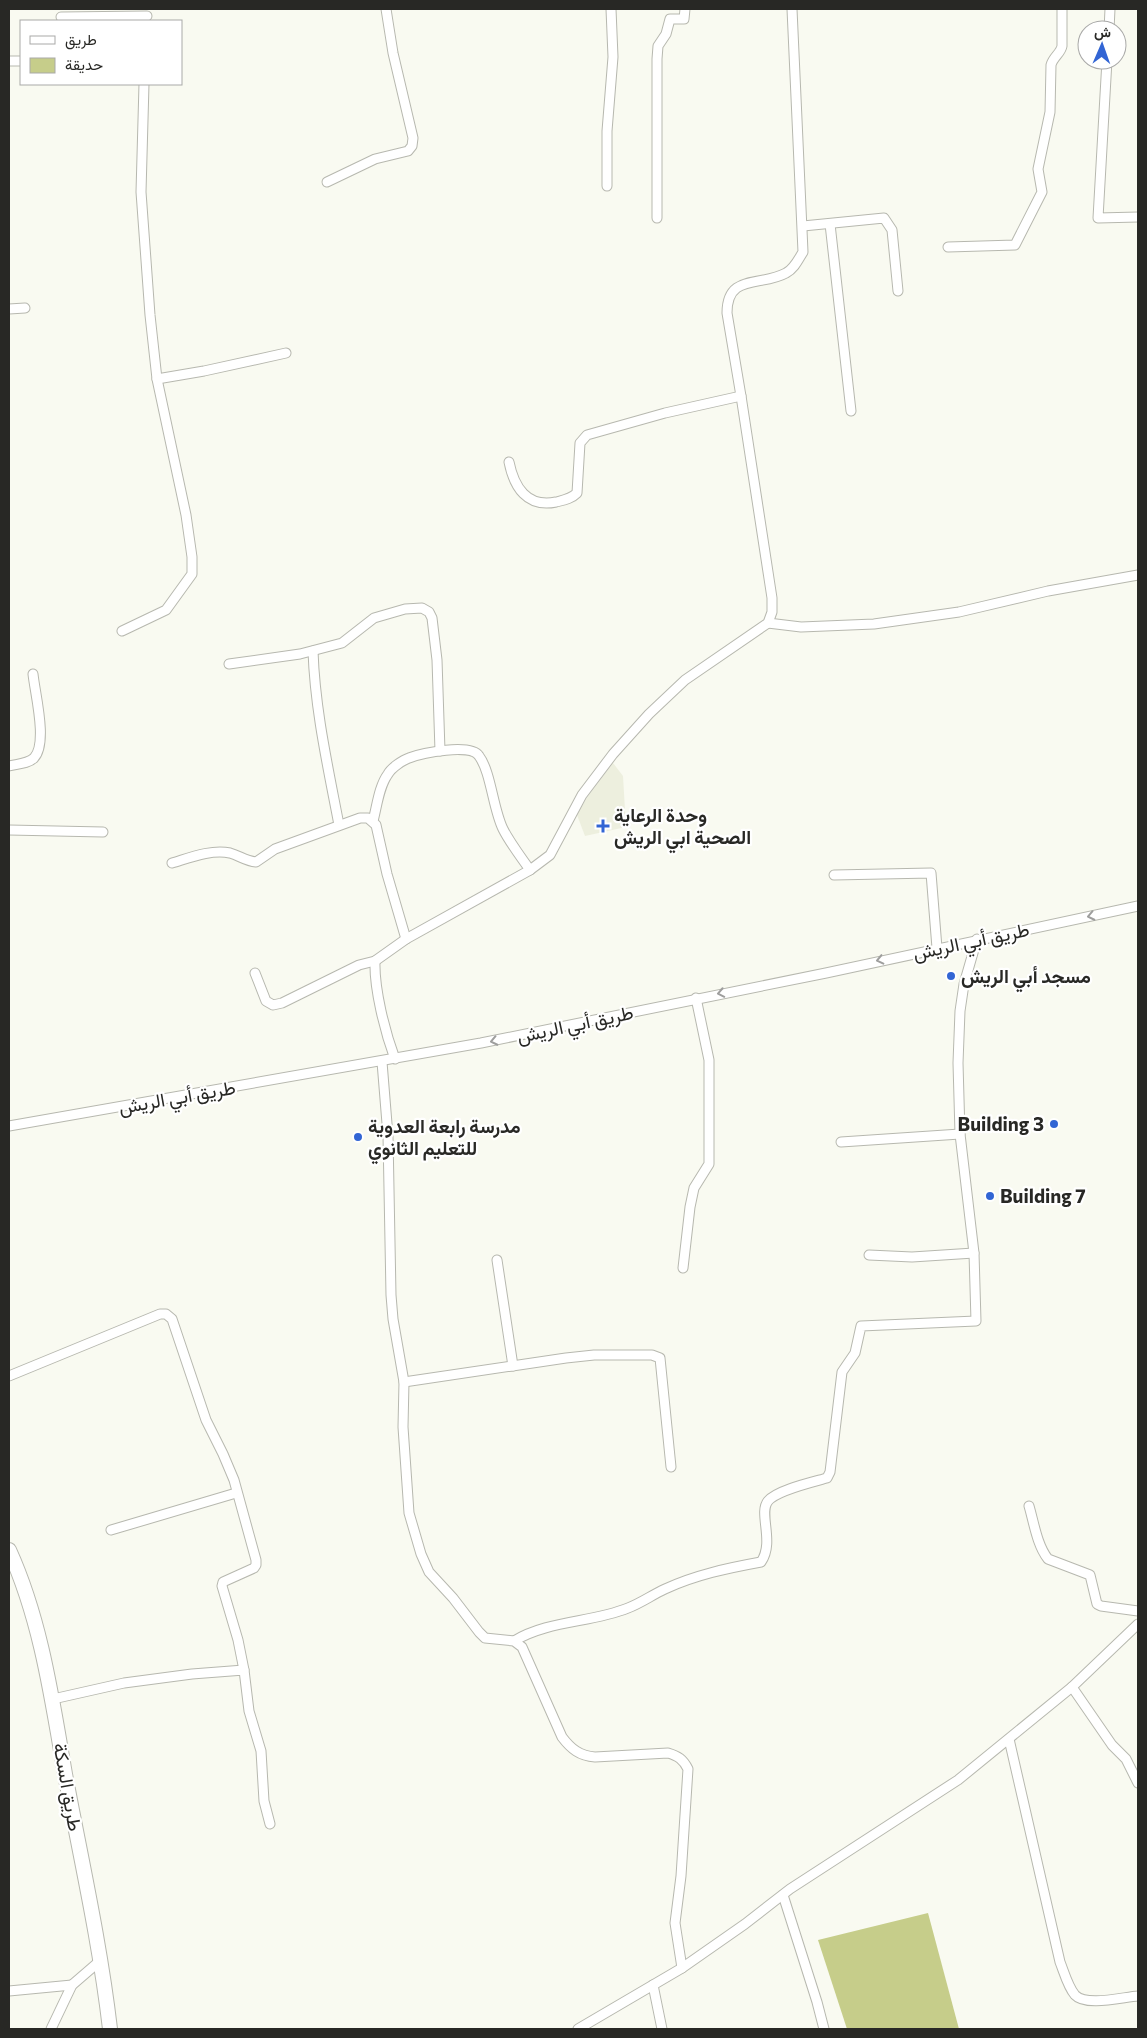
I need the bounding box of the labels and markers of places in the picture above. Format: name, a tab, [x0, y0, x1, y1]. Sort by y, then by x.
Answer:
place label: وحدة الرعاية الصحية ابي الريش	[614, 803, 751, 854]
marker: وحدة الرعاية الصحية ابي الريش	[596, 819, 610, 833]
place label: مسجد أبي الريش	[961, 964, 1091, 993]
marker: مسجد أبي الريش	[945, 970, 957, 982]
place label: Building 3	[958, 1112, 1044, 1135]
place label: مدرسة رابعة العدوية للتعليم الثانوي	[368, 1114, 521, 1165]
marker: Building 3	[1048, 1118, 1060, 1130]
marker: مدرسة رابعة العدوية للتعليم الثانوي	[352, 1131, 364, 1143]
place label: Building 7	[1000, 1184, 1086, 1207]
marker: Building 7	[984, 1190, 996, 1202]

